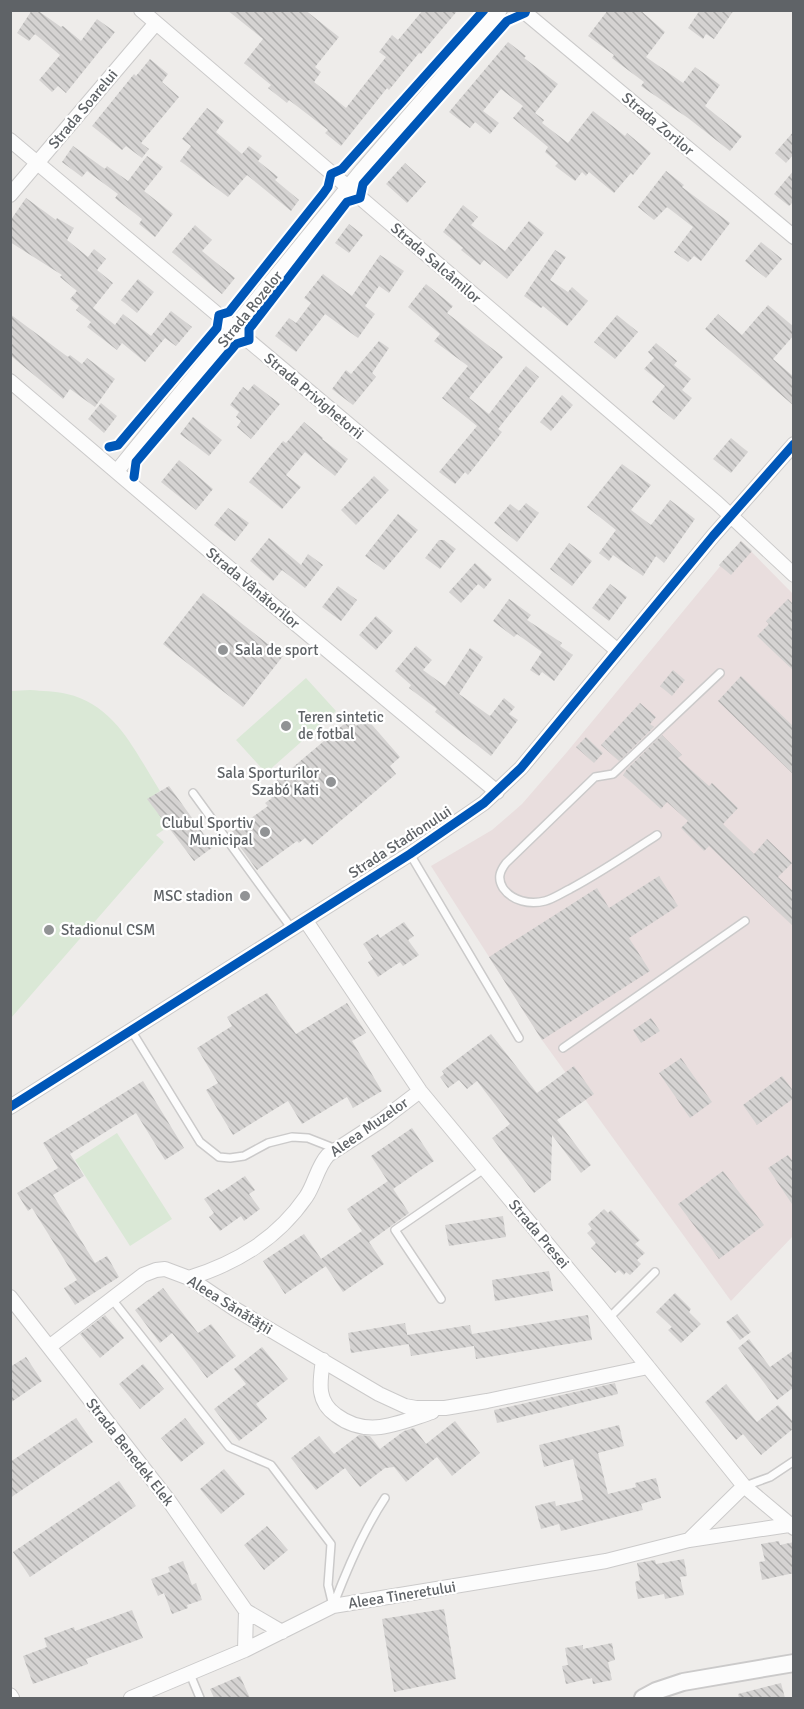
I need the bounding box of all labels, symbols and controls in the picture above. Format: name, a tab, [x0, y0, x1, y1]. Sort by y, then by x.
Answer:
street label: Strada Soarelui	[45, 66, 121, 152]
street label: Strada Zorilor	[618, 89, 698, 160]
street label: Strada Salcâmilor	[387, 219, 485, 307]
street label: Strada Rozelor	[214, 267, 287, 351]
street label: Strada Privighetorii	[261, 349, 367, 443]
street label: Strada Vânătorilor	[202, 544, 304, 633]
place label: Sala de sport	[235, 641, 318, 659]
marker: Sala de sport	[216, 643, 230, 657]
place label: Teren sintetic de fotbal	[298, 708, 384, 743]
marker: Teren sintetic de fotbal	[279, 719, 293, 733]
place label: Sala Sporturilor Szabó Kati	[217, 764, 319, 799]
marker: Sala Sporturilor Szabó Kati	[324, 775, 338, 789]
street label: Strada Stadionului	[345, 802, 455, 882]
place label: Clubul Sportiv Municipal	[162, 814, 253, 849]
marker: Clubul Sportiv Municipal	[258, 825, 272, 839]
place label: MSC stadion	[153, 887, 233, 905]
marker: MSC stadion	[238, 889, 252, 903]
place label: Stadionul CSM	[61, 921, 155, 939]
marker: Stadionul CSM	[42, 923, 56, 937]
street label: Aleea Muzelor	[327, 1093, 412, 1160]
street label: Strada Presei	[505, 1196, 573, 1272]
street label: Aleea Sănătății	[184, 1272, 276, 1339]
street label: Strada Benedek Elek	[82, 1395, 178, 1510]
street label: Aleea Tineretului	[347, 1578, 457, 1612]

